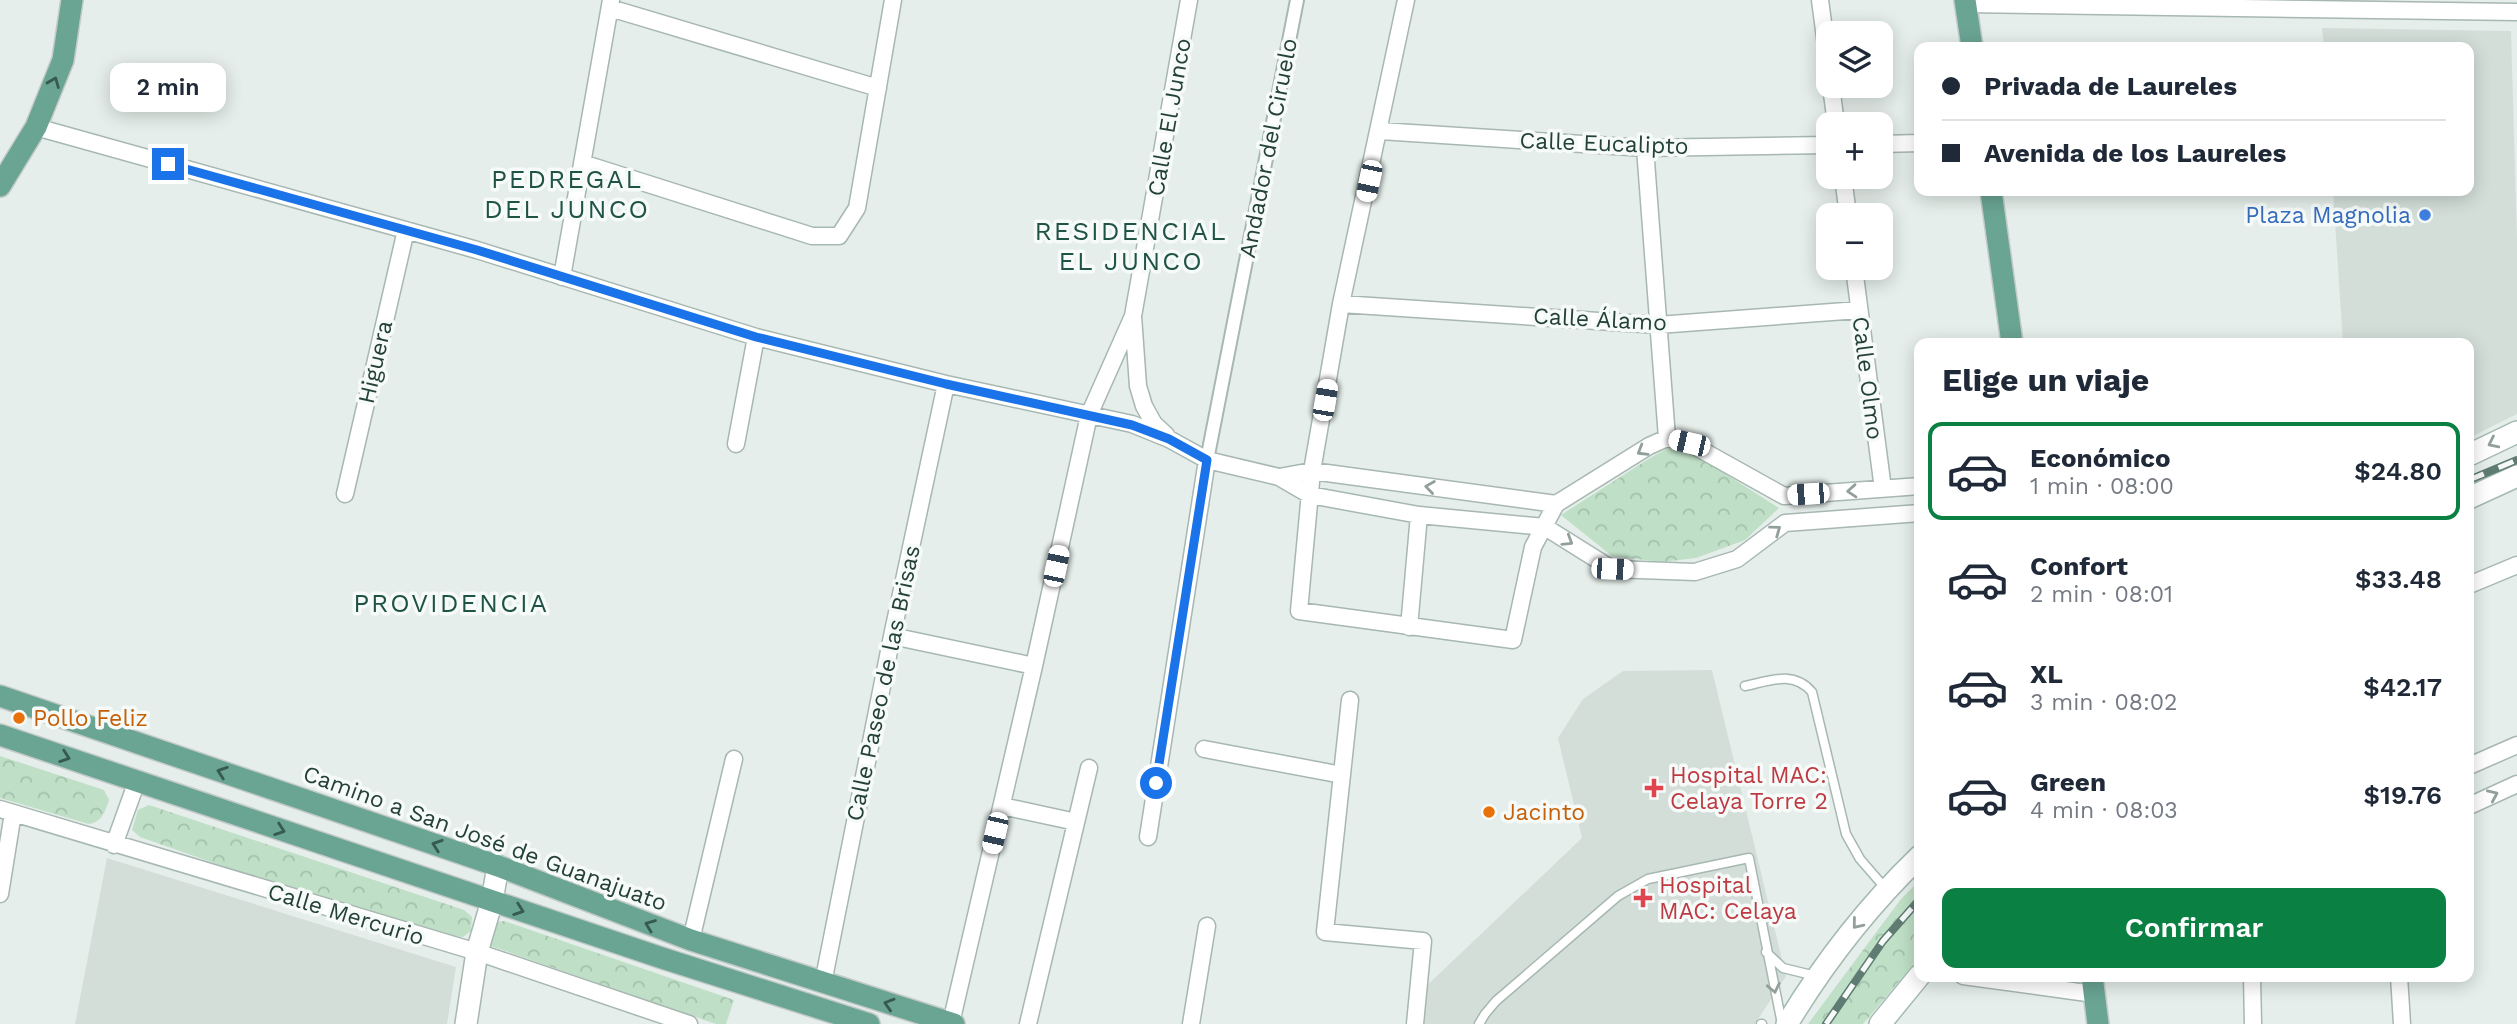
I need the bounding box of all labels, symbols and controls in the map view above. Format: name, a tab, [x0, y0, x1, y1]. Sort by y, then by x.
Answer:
map controls	[1816, 21, 1893, 280]
button: layers	[1816, 21, 1893, 98]
street label: Calle El Junco	[1142, 36, 1197, 198]
street label: Andador del Ciruelo	[1234, 36, 1303, 260]
callout: 2 min	[110, 62, 226, 111]
text: Privada de Laureles	[1984, 71, 2237, 101]
text: 2 min	[136, 74, 200, 101]
one-way arrow	[46, 77, 60, 89]
button: +	[1816, 112, 1893, 189]
street label: Calle Eucalipto	[1519, 127, 1689, 160]
text: Avenida de los Laureles	[1984, 138, 2286, 168]
route end	[152, 148, 184, 180]
car	[1355, 158, 1384, 204]
district label: PEDREGAL DEL JUNCO	[484, 164, 650, 224]
place label: Plaza Magnolia	[2245, 202, 2411, 229]
button: −	[1816, 203, 1893, 280]
marker: Plaza Magnolia	[2417, 207, 2433, 223]
district label: RESIDENCIAL EL JUNCO	[1035, 216, 1227, 276]
street label: Calle Álamo	[1532, 303, 1668, 336]
street label: Calle Olmo	[1847, 315, 1888, 441]
street label: Higuera	[353, 318, 398, 406]
text: Elige un viaje	[1942, 361, 2149, 399]
car	[1312, 377, 1339, 423]
car	[1667, 428, 1712, 458]
one-way arrow	[2488, 435, 2500, 449]
icon: car	[1946, 440, 2009, 503]
one-way arrow	[1636, 443, 1649, 456]
text: Económico	[2030, 443, 2171, 473]
text: $24.80	[2354, 456, 2442, 486]
text: 1 min · 08:00	[2030, 473, 2174, 500]
one-way arrow	[1425, 480, 1436, 495]
car	[1787, 482, 1830, 506]
one-way arrow	[1846, 483, 1857, 498]
one-way arrow	[1768, 526, 1781, 538]
one-way arrow	[1560, 532, 1573, 545]
street label: Calle Paseo de las Brisas	[841, 543, 926, 824]
car	[1042, 543, 1071, 589]
icon: car	[1946, 548, 2009, 611]
text: Confort	[2030, 551, 2128, 581]
car	[1591, 558, 1634, 580]
text: $33.48	[2355, 564, 2442, 594]
text: 2 min · 08:01	[2030, 581, 2173, 608]
district label: PROVIDENCIA	[353, 588, 549, 618]
icon: car	[1946, 656, 2009, 719]
text: XL	[2030, 659, 2063, 689]
text: $42.17	[2363, 672, 2442, 702]
text: 3 min · 08:02	[2030, 689, 2177, 716]
place label: Pollo Feliz	[33, 705, 148, 732]
marker: Pollo Feliz	[11, 710, 27, 726]
one-way arrow	[58, 749, 70, 763]
street label: Camino a San José de Guanajuato	[299, 760, 670, 917]
place label: Hospital MAC: Celaya Torre 2	[1670, 762, 1828, 815]
icon: car	[1946, 764, 2009, 827]
one-way arrow	[216, 766, 228, 780]
route start	[1140, 767, 1172, 799]
text: Green	[2030, 767, 2106, 797]
marker: Hospital MAC: Celaya Torre 2	[1644, 778, 1664, 798]
text: $19.76	[2364, 780, 2442, 810]
one-way arrow	[2486, 789, 2498, 803]
text: 4 min · 08:03	[2030, 797, 2178, 824]
place label: Jacinto	[1503, 799, 1585, 826]
marker: Jacinto	[1481, 804, 1497, 820]
car	[981, 810, 1010, 856]
one-way arrow	[274, 822, 286, 836]
one-way arrow	[431, 839, 443, 854]
place label: Hospital MAC: Celaya	[1659, 872, 1797, 925]
street label: Calle Mercurio	[264, 878, 427, 951]
marker: Hospital MAC: Celaya	[1633, 888, 1653, 908]
button: Confirmar	[1942, 888, 2446, 968]
one-way arrow	[512, 902, 525, 916]
one-way arrow	[1853, 917, 1866, 929]
one-way arrow	[645, 919, 657, 933]
one-way arrow	[1766, 982, 1780, 994]
one-way arrow	[883, 998, 896, 1012]

